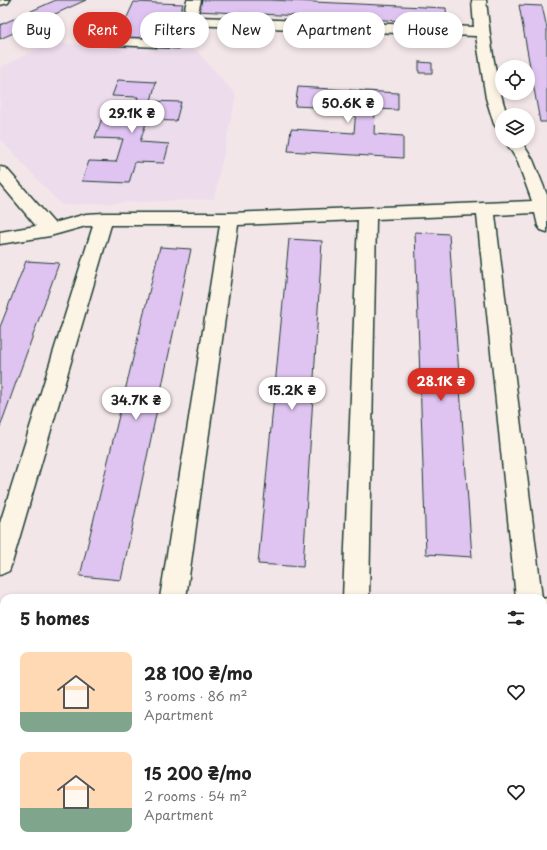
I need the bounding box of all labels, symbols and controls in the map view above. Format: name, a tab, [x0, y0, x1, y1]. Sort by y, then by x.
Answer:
chip: Buy	[12, 12, 65, 48]
chip: Rent	[73, 12, 132, 48]
chip: Filters	[140, 12, 209, 48]
chip: New	[217, 12, 275, 48]
chip: Apartment	[283, 12, 385, 48]
chip: House	[393, 12, 463, 48]
map controls	[495, 60, 535, 148]
button: locate	[495, 60, 535, 100]
pin: 50.6K ₴	[311, 90, 385, 124]
text: 50.6K ₴	[322, 93, 374, 112]
pin: 29.1K ₴	[95, 100, 169, 134]
text: 29.1K ₴	[109, 103, 155, 122]
button: layers	[495, 108, 535, 148]
pin: 28.1K ₴	[404, 368, 478, 402]
text: 28.1K ₴	[417, 371, 465, 390]
pin: 15.2K ₴	[255, 377, 329, 411]
text: 15.2K ₴	[268, 380, 316, 399]
pin: 34.7K ₴	[99, 387, 173, 421]
text: 34.7K ₴	[111, 390, 161, 409]
text: 5 homes	[20, 605, 90, 631]
icon: filters	[505, 607, 527, 629]
text: 28 100 ₴/mo	[144, 660, 253, 686]
icon: home	[52, 668, 100, 716]
icon: heart	[505, 681, 527, 703]
text: 3 rooms · 86 m²	[144, 686, 247, 705]
text: Apartment	[144, 705, 213, 724]
text: 15 200 ₴/mo	[144, 760, 251, 786]
icon: home	[52, 768, 100, 816]
icon: heart	[505, 781, 527, 803]
text: 2 rooms · 54 m²	[144, 786, 247, 805]
text: Apartment	[144, 805, 213, 824]

